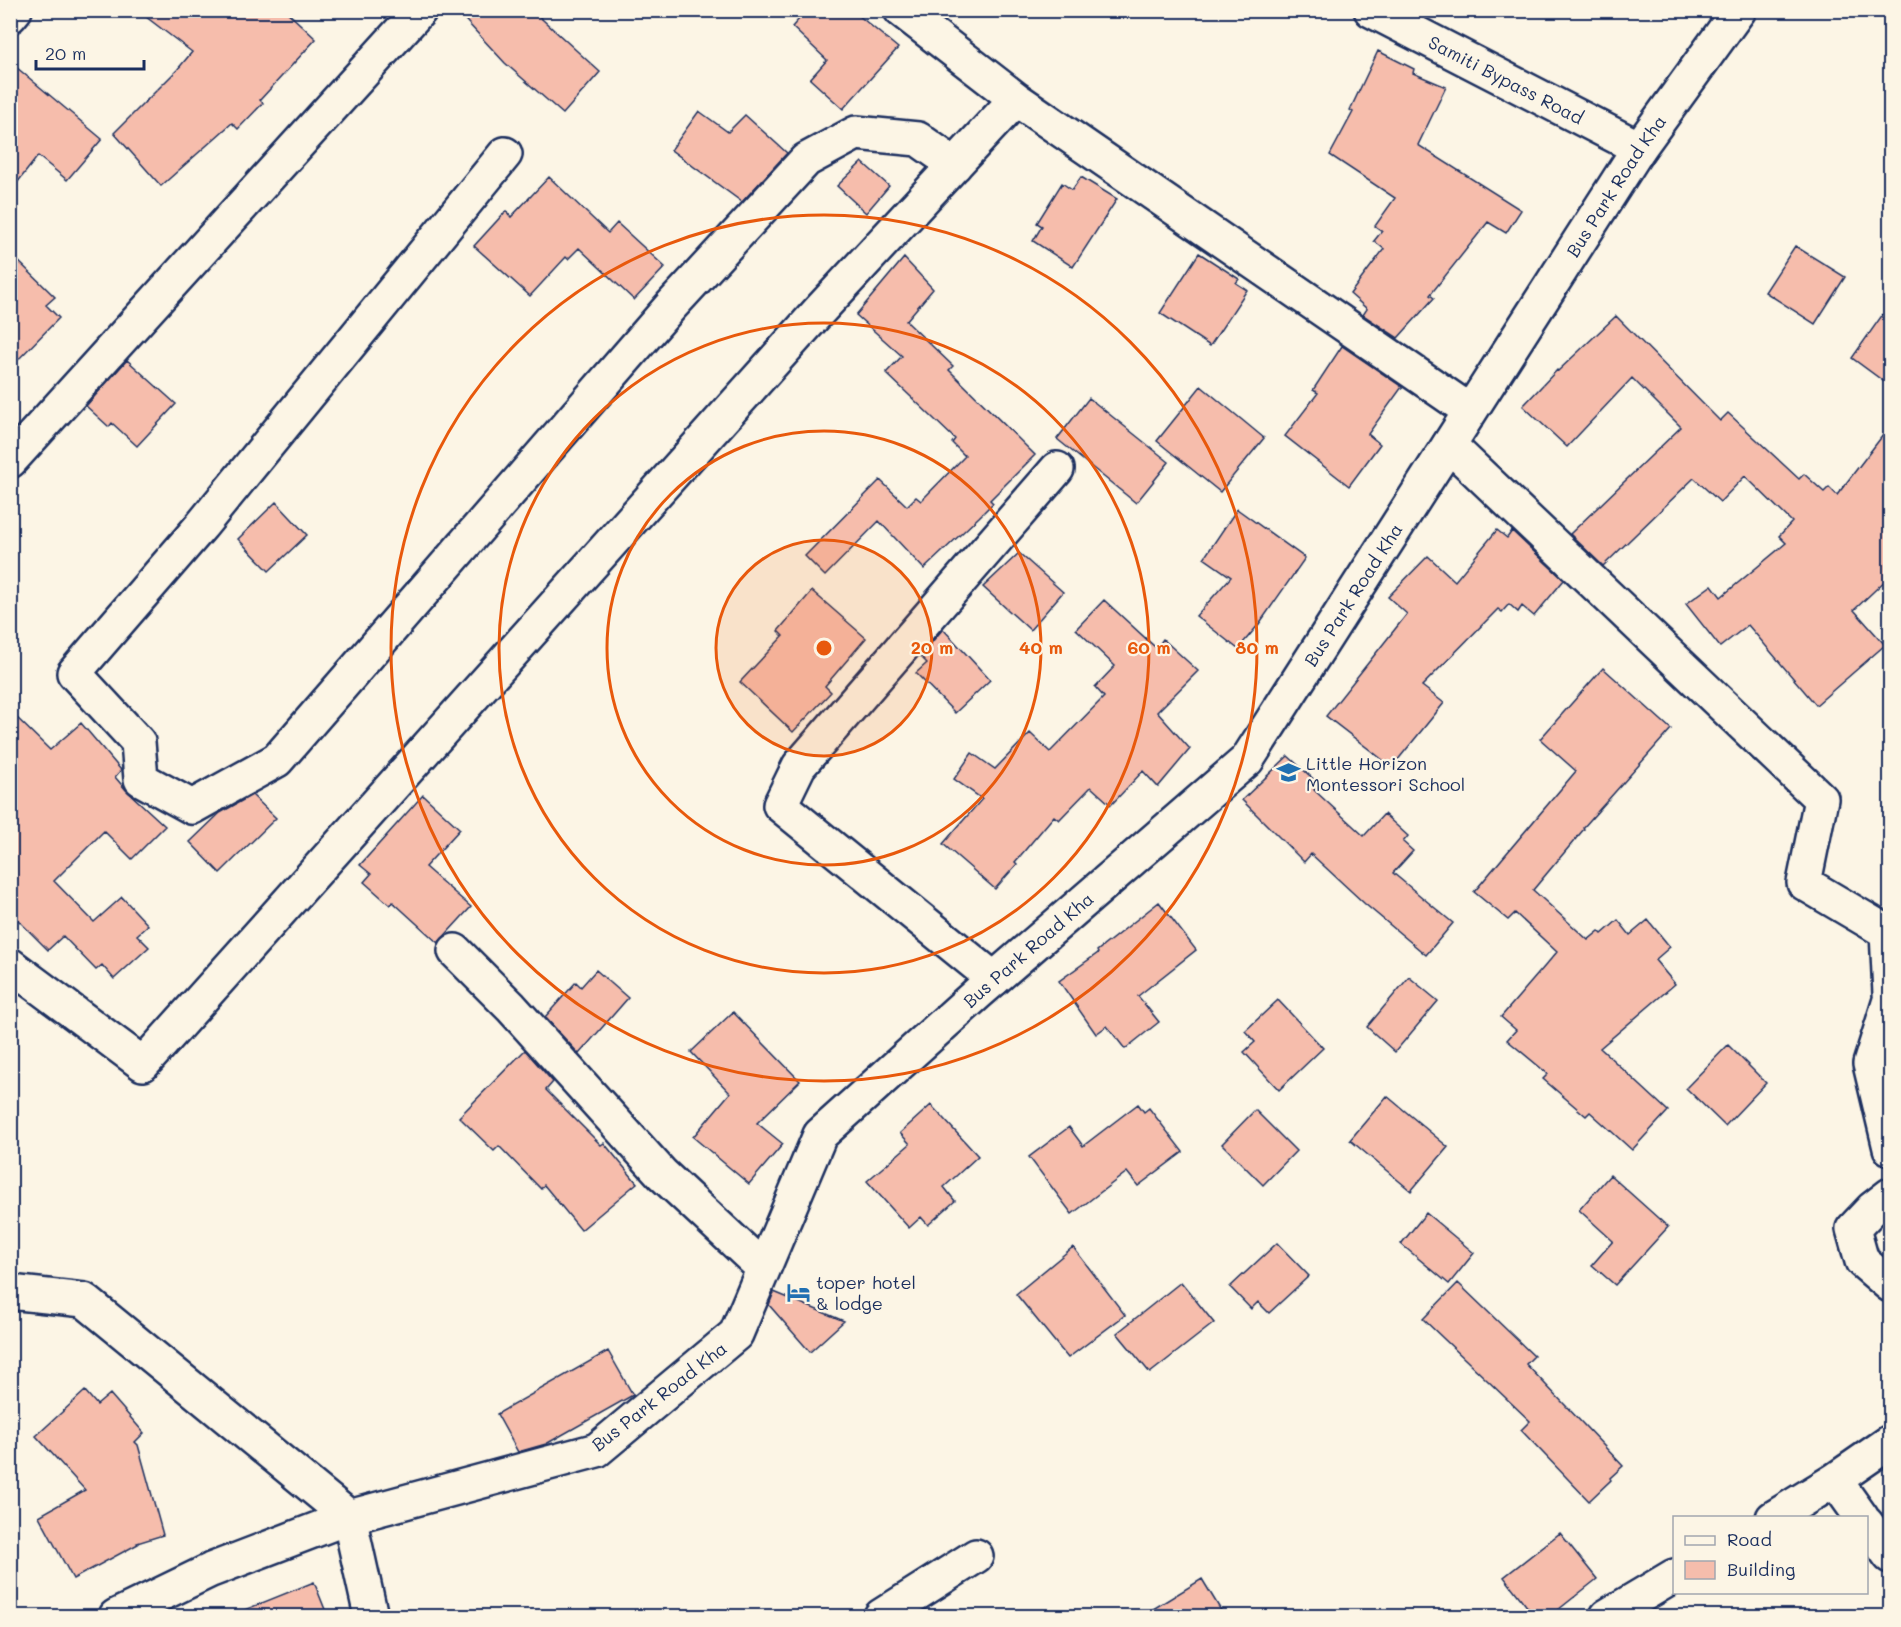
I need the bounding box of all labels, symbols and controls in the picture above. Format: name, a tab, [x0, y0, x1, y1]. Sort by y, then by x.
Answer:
street label: Samiti Bypass Road	[1424, 30, 1588, 130]
scale bar	[36, 33, 144, 71]
text: 20 m	[45, 41, 86, 65]
street label: Bus Park Road Kha	[1560, 110, 1671, 261]
street label: Bus Park Road Kha	[1298, 519, 1408, 671]
text: 20 m	[911, 635, 953, 659]
text: 40 m	[1019, 635, 1063, 659]
text: 60 m	[1127, 635, 1171, 659]
text: 80 m	[1235, 635, 1279, 659]
centre of rings	[814, 638, 834, 658]
place label: Little Horizon Montessori School	[1306, 751, 1465, 796]
school or university icon: Little Horizon Montessori School	[1275, 760, 1301, 786]
street label: Bus Park Road Kha	[958, 886, 1098, 1013]
place label: toper hotel & lodge	[816, 1270, 916, 1315]
hotel icon: toper hotel & lodge	[785, 1279, 811, 1305]
street label: Bus Park Road Kha	[587, 1336, 731, 1456]
legend	[1673, 1516, 1868, 1594]
text: Road	[1727, 1527, 1772, 1551]
text: Building	[1727, 1557, 1795, 1581]

